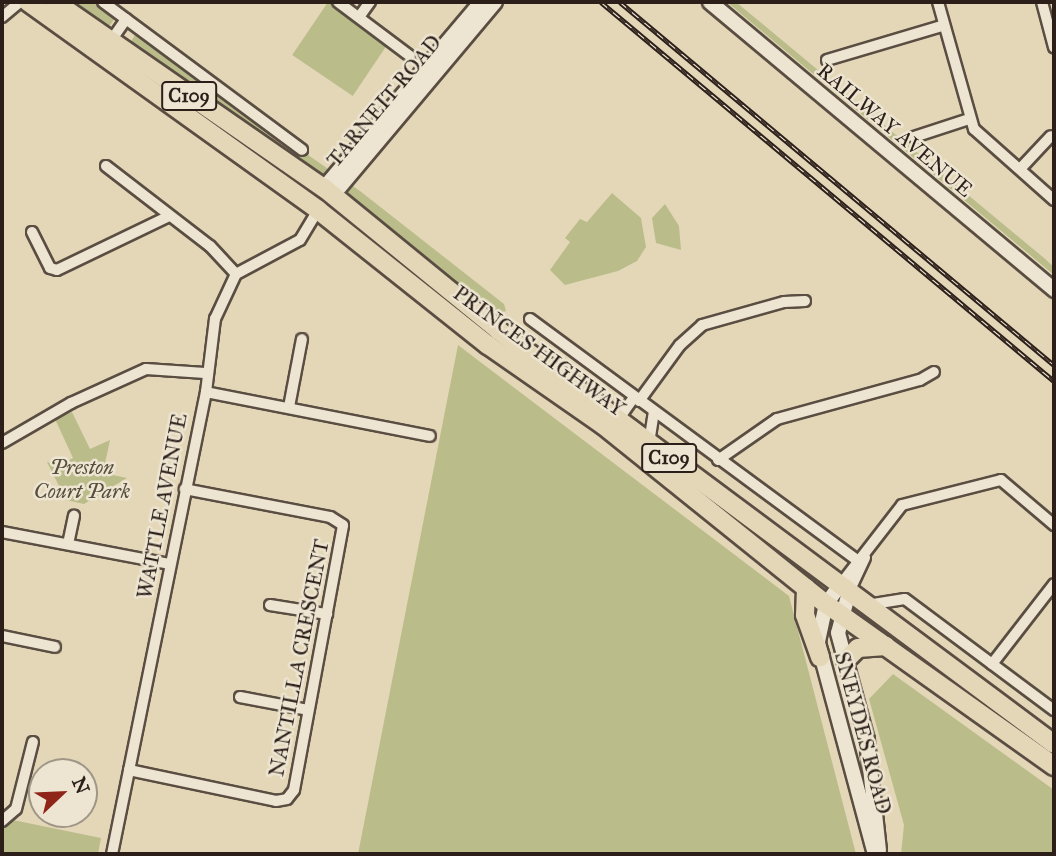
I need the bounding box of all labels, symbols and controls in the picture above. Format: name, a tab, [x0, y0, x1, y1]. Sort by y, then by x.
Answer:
street label: TARNEIT ROAD	[321, 30, 447, 172]
street label: RAILWAY AVENUE	[812, 58, 978, 202]
road number: C109	[161, 80, 217, 111]
street label: PRINCES HIGHWAY	[448, 280, 630, 422]
street label: WATTLE AVENUE	[132, 411, 192, 601]
road number: C109	[641, 442, 697, 474]
park label: Preston Court Park	[34, 454, 130, 504]
street label: NANTILLA CRESCENT	[264, 537, 334, 779]
street label: SNEYDES ROAD	[829, 649, 897, 817]
north arrow	[28, 758, 98, 828]
text: N	[67, 773, 95, 797]

